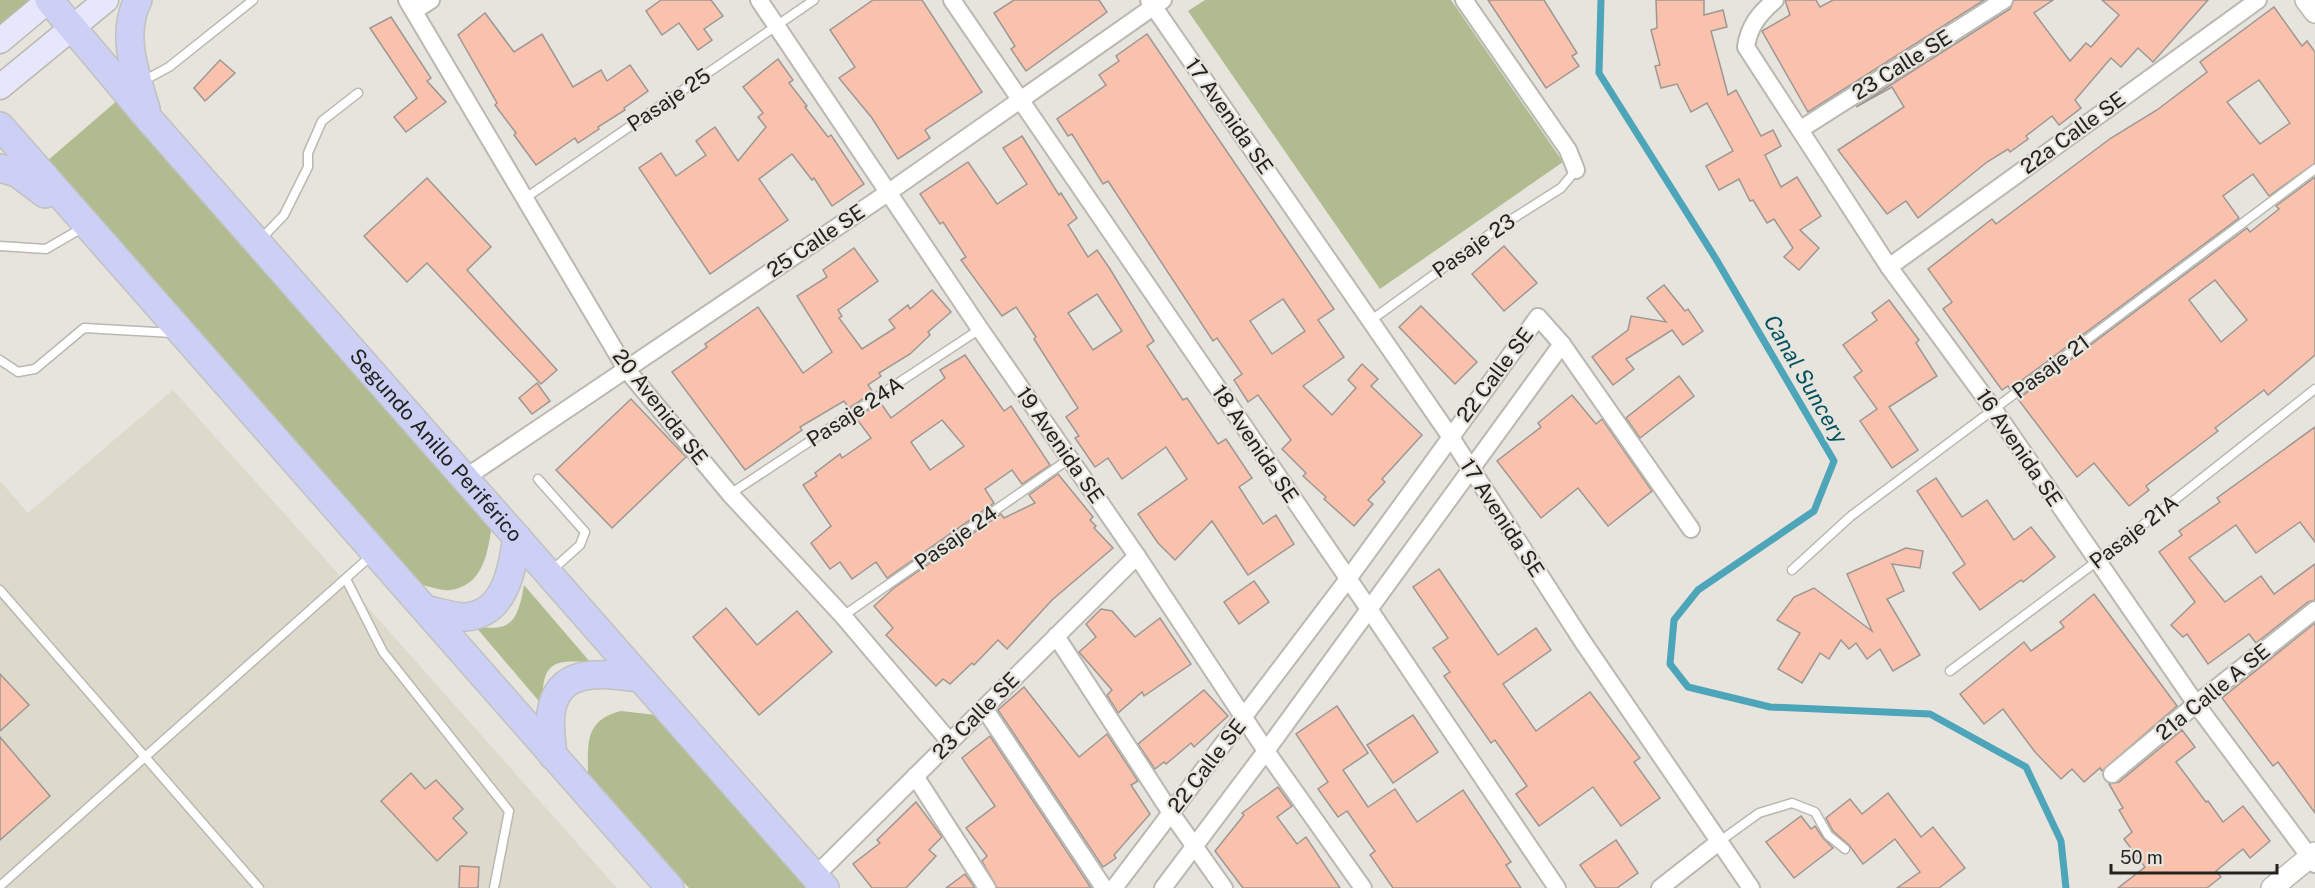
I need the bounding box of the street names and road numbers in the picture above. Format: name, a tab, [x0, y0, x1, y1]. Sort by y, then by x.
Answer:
street label: 23 Calle SE	[1847, 24, 1956, 105]
street label: 17 Avenida SE	[1180, 53, 1279, 178]
street label: Pasaje 25	[622, 63, 715, 137]
street label: 22a Calle SE	[2015, 86, 2130, 179]
street label: 25 Calle SE	[762, 199, 869, 282]
street label: Pasaje 23	[1428, 208, 1520, 283]
street label: 22 Calle SE	[1451, 323, 1538, 427]
street label: Pasaje 21	[2007, 329, 2094, 404]
street label: Segundo Anillo Periférico	[345, 343, 528, 547]
street label: 20 Avenida SE	[607, 344, 713, 470]
street label: Pasaje 24A	[802, 371, 908, 452]
street label: 18 Avenida SE	[1207, 380, 1304, 507]
street label: 19 Avenida SE	[1011, 382, 1110, 508]
street label: 16 Avenida SE	[1971, 384, 2068, 511]
street label: 17 Avenida SE	[1455, 454, 1550, 581]
street label: Pasaje 21A	[2085, 489, 2183, 574]
street label: Pasaje 24	[910, 500, 1002, 575]
street label: 21a Calle A SE	[2151, 638, 2275, 745]
street label: 23 Calle SE	[927, 667, 1024, 764]
street label: 22 Calle SE	[1162, 714, 1251, 817]

